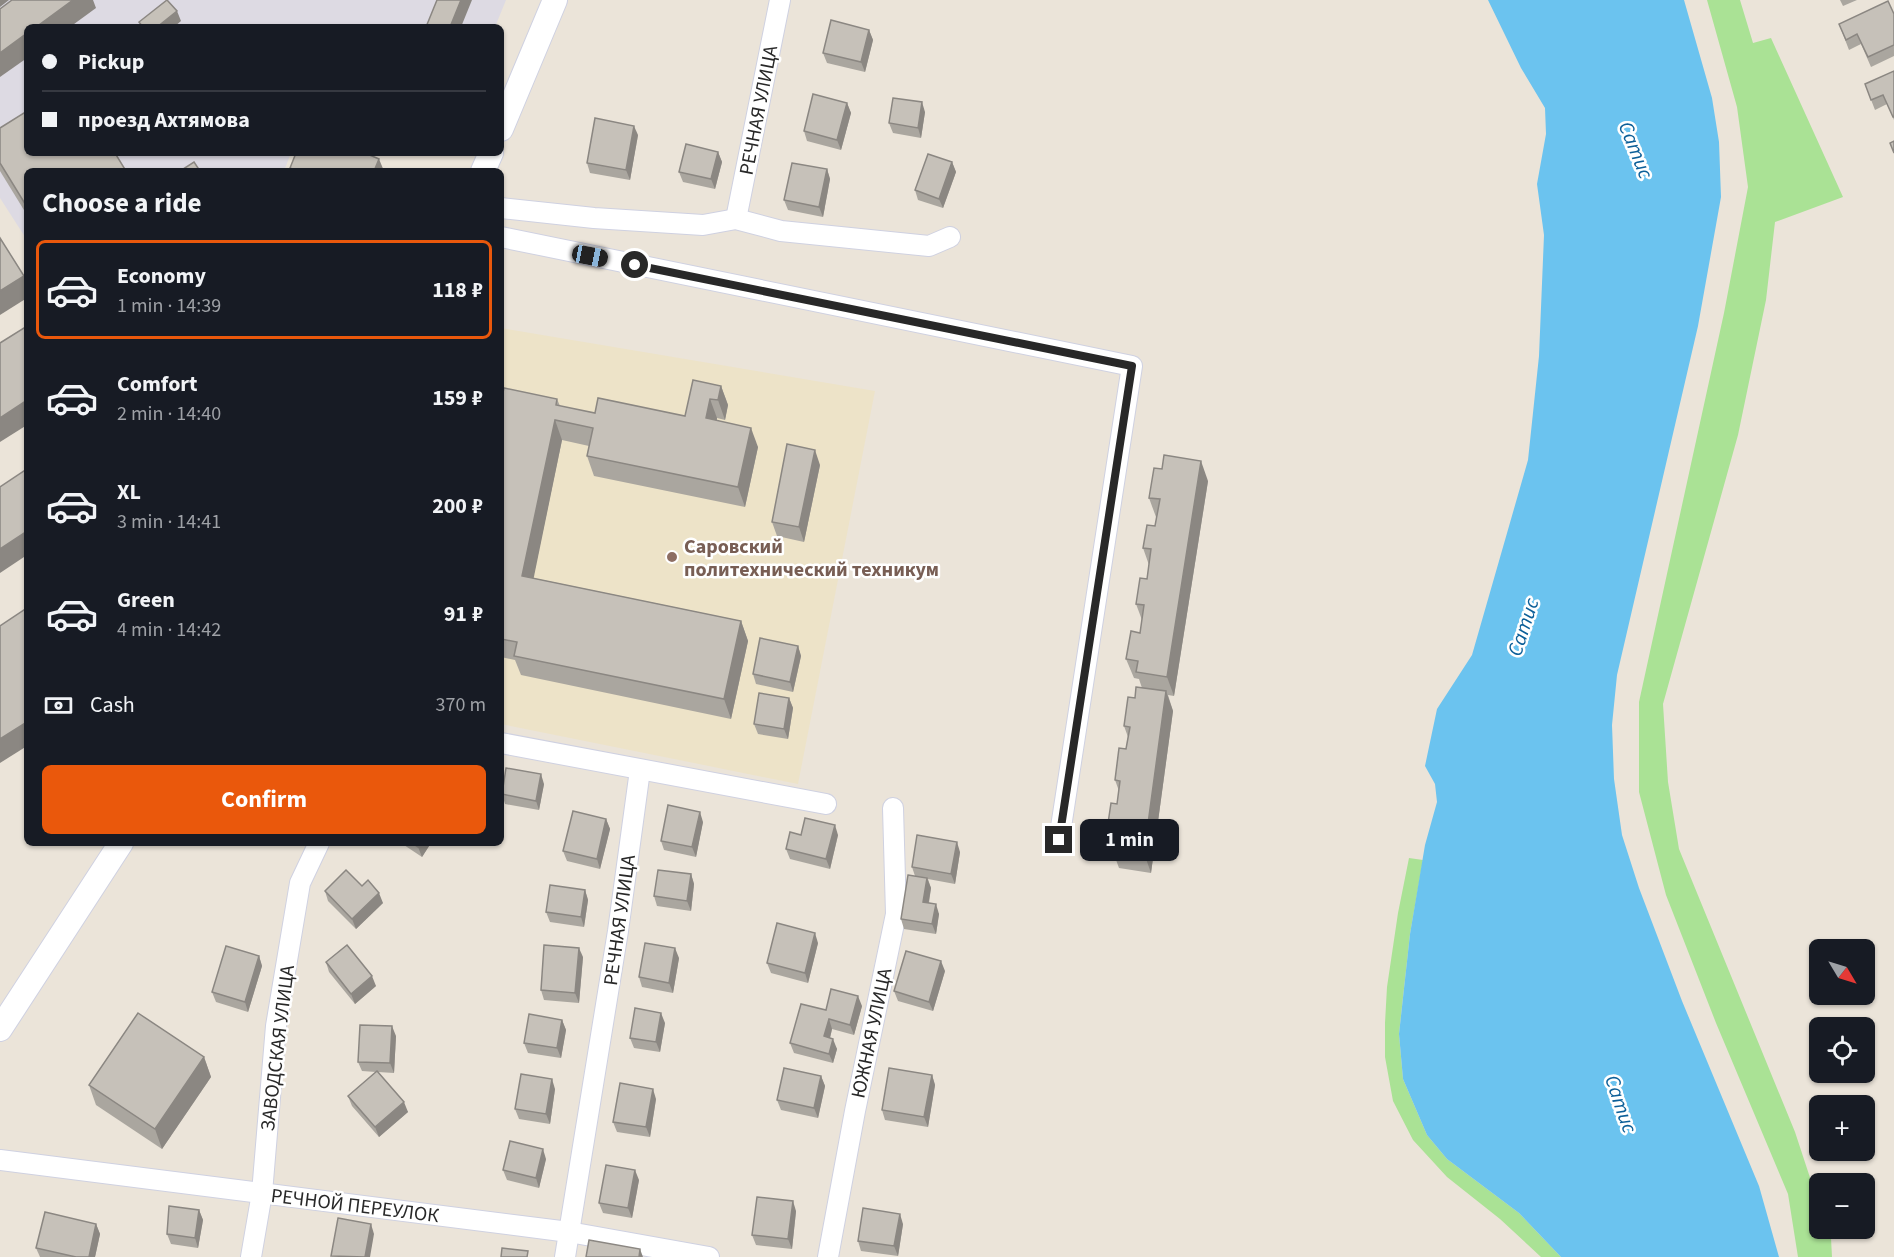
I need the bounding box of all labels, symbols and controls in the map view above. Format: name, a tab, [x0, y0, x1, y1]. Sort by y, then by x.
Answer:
street label: РЕЧНАЯ УЛИЦА	[733, 43, 785, 177]
text: Pickup	[78, 46, 144, 78]
text: проезд Ахтямова	[78, 104, 250, 136]
water label: Сатис	[1611, 117, 1661, 184]
text: Choose a ride	[42, 184, 202, 223]
car	[571, 244, 609, 268]
route start	[621, 251, 648, 278]
text: Economy	[117, 260, 206, 292]
icon: car	[45, 263, 99, 317]
text: 118 ₽	[432, 274, 483, 306]
text: 1 min · 14:39	[117, 292, 221, 320]
text: Comfort	[117, 368, 198, 400]
icon: car	[45, 371, 99, 425]
text: 159 ₽	[432, 382, 483, 414]
text: 2 min · 14:40	[117, 400, 221, 428]
text: XL	[117, 476, 141, 508]
icon: car	[45, 479, 99, 533]
text: 200 ₽	[432, 490, 483, 522]
text: 3 min · 14:41	[117, 508, 221, 536]
place label: Саровский политехнический техникум	[684, 533, 939, 584]
marker: Саровский политехнический техникум	[665, 550, 679, 564]
text: Green	[117, 584, 175, 616]
icon: car	[45, 587, 99, 641]
water label: Сатис	[1500, 593, 1547, 660]
text: 91 ₽	[444, 598, 483, 630]
text: 4 min · 14:42	[117, 616, 221, 644]
icon: cash	[42, 689, 75, 722]
text: Cash	[90, 689, 135, 721]
text: 370 m	[436, 691, 486, 719]
button: Confirm	[42, 765, 486, 834]
callout: 1 min	[1080, 819, 1179, 861]
route end	[1045, 826, 1072, 853]
text: 1 min	[1105, 826, 1154, 854]
street label: РЕЧНАЯ УЛИЦА	[597, 853, 643, 987]
north arrow	[1809, 939, 1875, 1005]
map controls	[1809, 939, 1875, 1239]
street label: ЗАВОДСКАЯ УЛИЦА	[254, 963, 302, 1133]
street label: ЮЖНАЯ УЛИЦА	[844, 965, 899, 1101]
button: locate	[1809, 1017, 1875, 1083]
water label: Сатис	[1597, 1071, 1645, 1138]
button: +	[1809, 1095, 1875, 1161]
button: −	[1809, 1173, 1875, 1239]
street label: РЕЧНОЙ ПЕРЕУЛОК	[269, 1182, 441, 1230]

